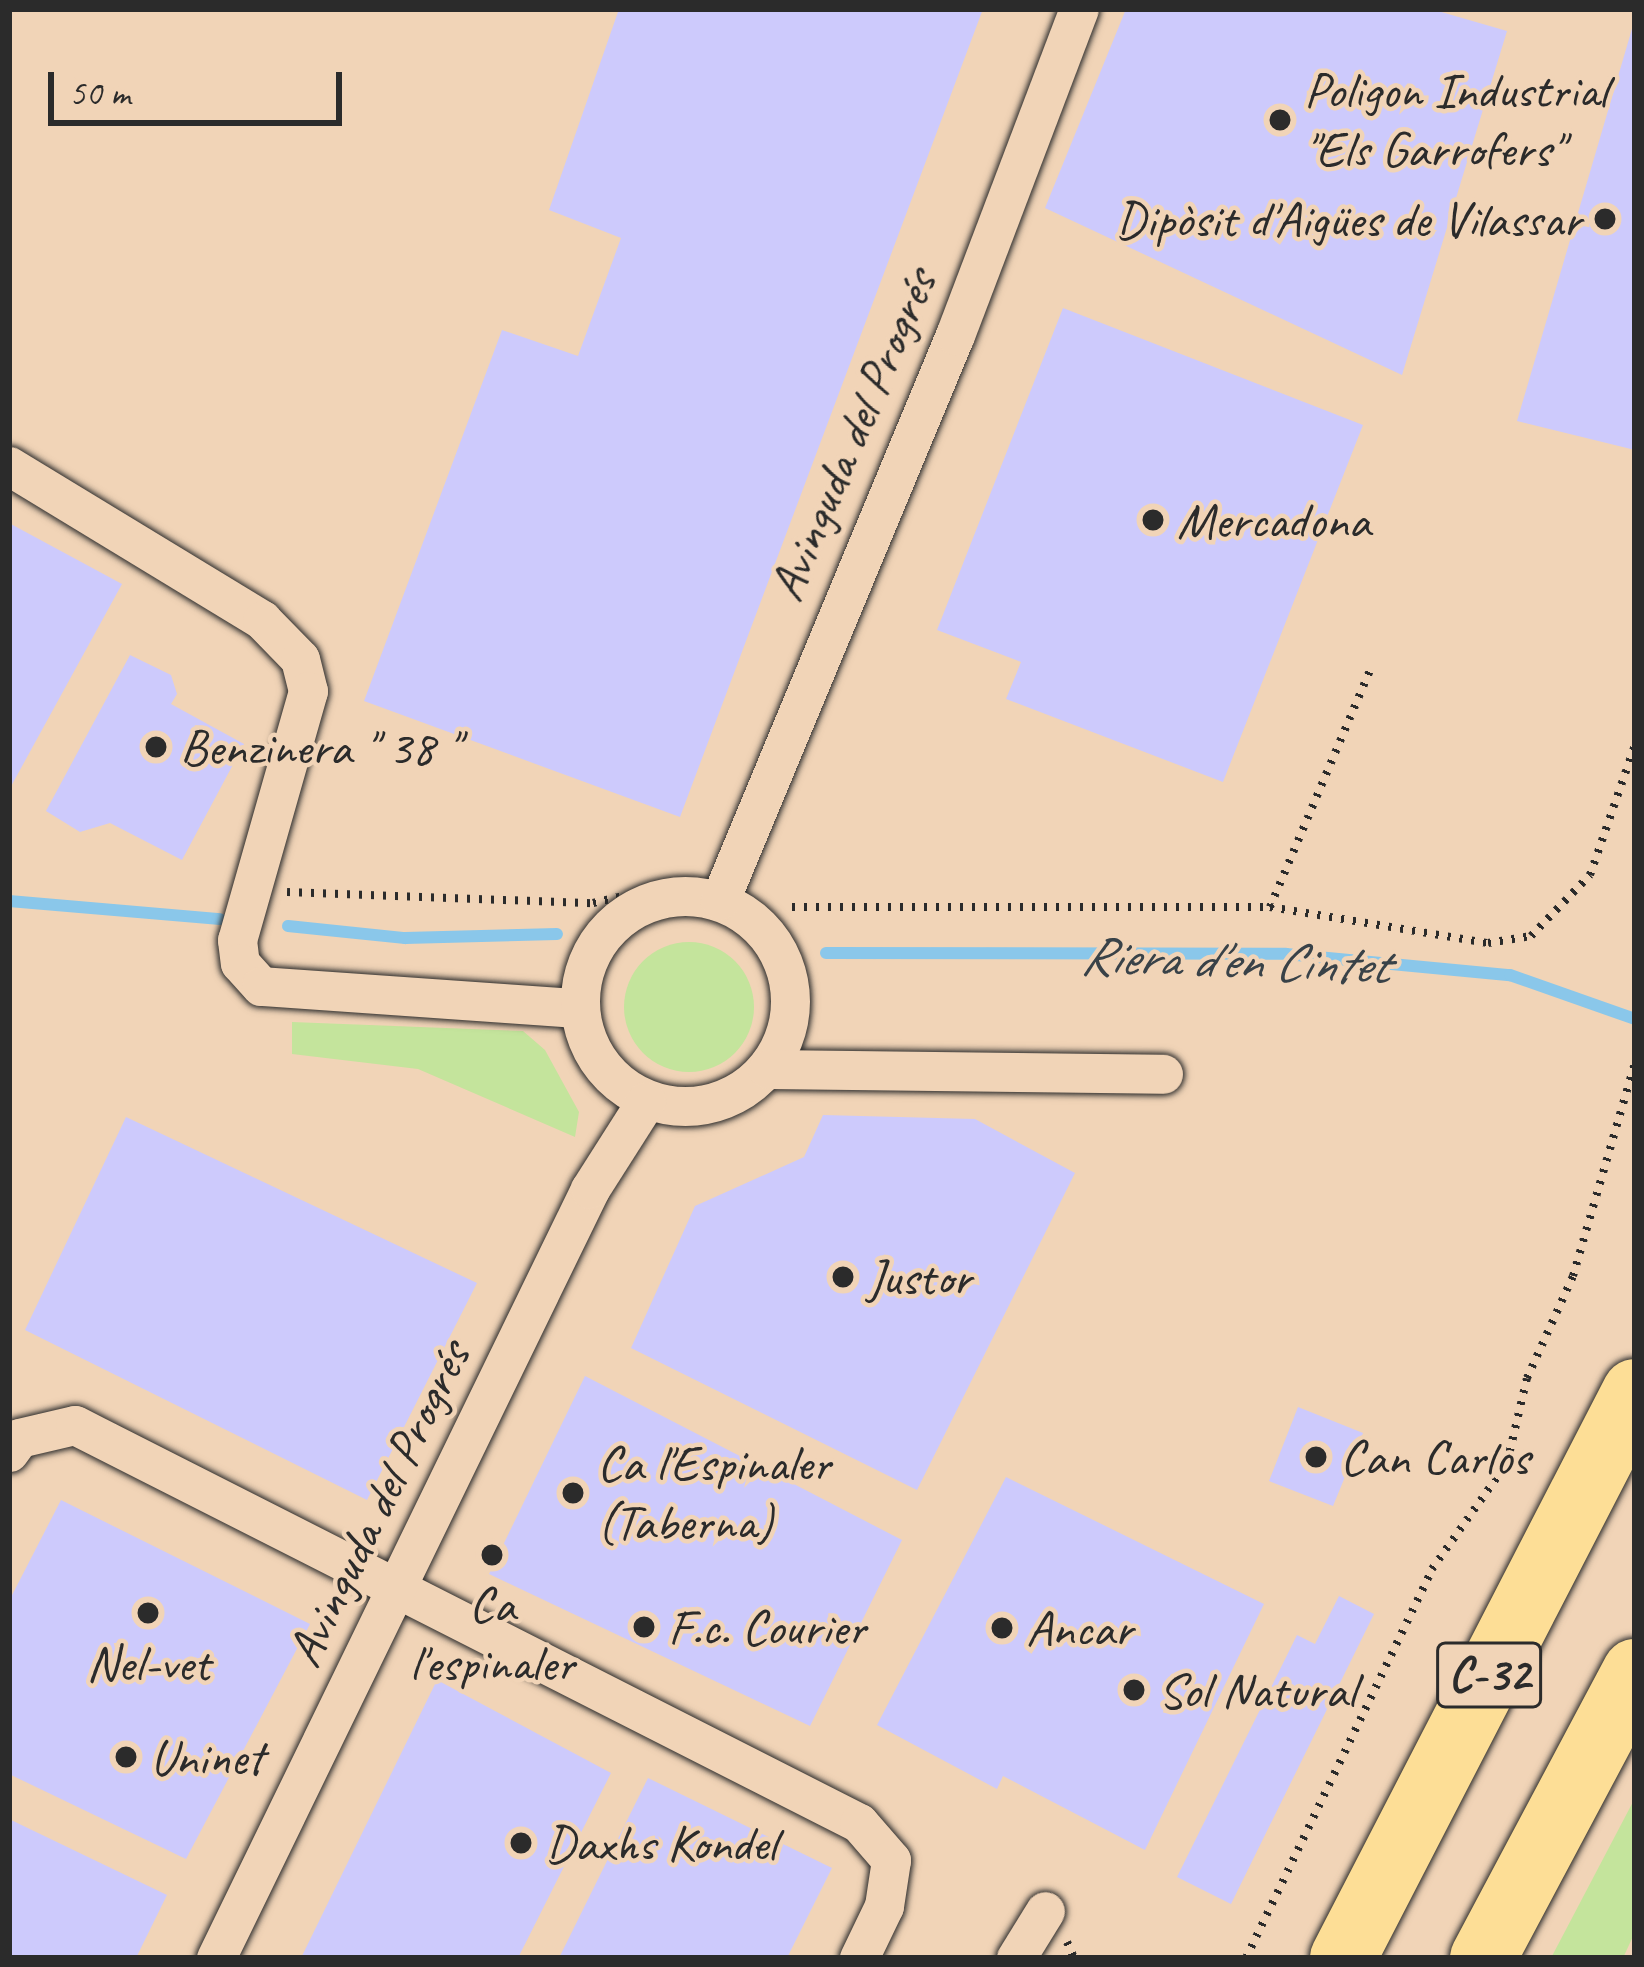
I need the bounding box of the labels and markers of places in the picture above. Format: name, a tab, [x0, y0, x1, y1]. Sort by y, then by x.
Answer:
place label: Poligon Industrial "Els Garrofers"	[1304, 60, 1607, 180]
marker: Poligon Industrial "Els Garrofers"	[1267, 107, 1293, 133]
place label: Dipòsit d'Aigües de Vilassar	[1117, 188, 1581, 250]
marker: Dipòsit d'Aigües de Vilassar	[1592, 206, 1618, 232]
place label: Mercadona	[1177, 489, 1370, 551]
marker: Mercadona	[1140, 507, 1166, 533]
place label: Benzinera " 38 "	[180, 716, 459, 778]
marker: Benzinera " 38 "	[143, 734, 169, 760]
place label: Justor	[867, 1246, 971, 1308]
marker: Justor	[830, 1264, 856, 1290]
place label: Can Carlos	[1340, 1426, 1530, 1488]
place label: Ca l'Espinaler (Taberna)	[597, 1433, 830, 1553]
marker: Can Carlos	[1303, 1444, 1329, 1470]
marker: Ca l'Espinaler (Taberna)	[560, 1480, 586, 1506]
marker: Ca l'espinaler	[479, 1542, 505, 1568]
place label: Ca l'espinaler	[410, 1574, 574, 1694]
place label: F.c. Courier	[668, 1596, 866, 1658]
place label: Ancar	[1026, 1597, 1133, 1659]
marker: Nel-vet	[135, 1600, 161, 1626]
marker: F.c. Courier	[631, 1614, 657, 1640]
marker: Ancar	[989, 1615, 1015, 1641]
place label: Nel-vet	[86, 1632, 210, 1694]
place label: Sol Natural	[1158, 1659, 1358, 1721]
marker: Sol Natural	[1121, 1677, 1147, 1703]
place label: Uninet	[150, 1726, 263, 1788]
marker: Uninet	[113, 1744, 139, 1770]
place label: Daxhs Kondel	[545, 1812, 776, 1874]
marker: Daxhs Kondel	[508, 1830, 534, 1856]

